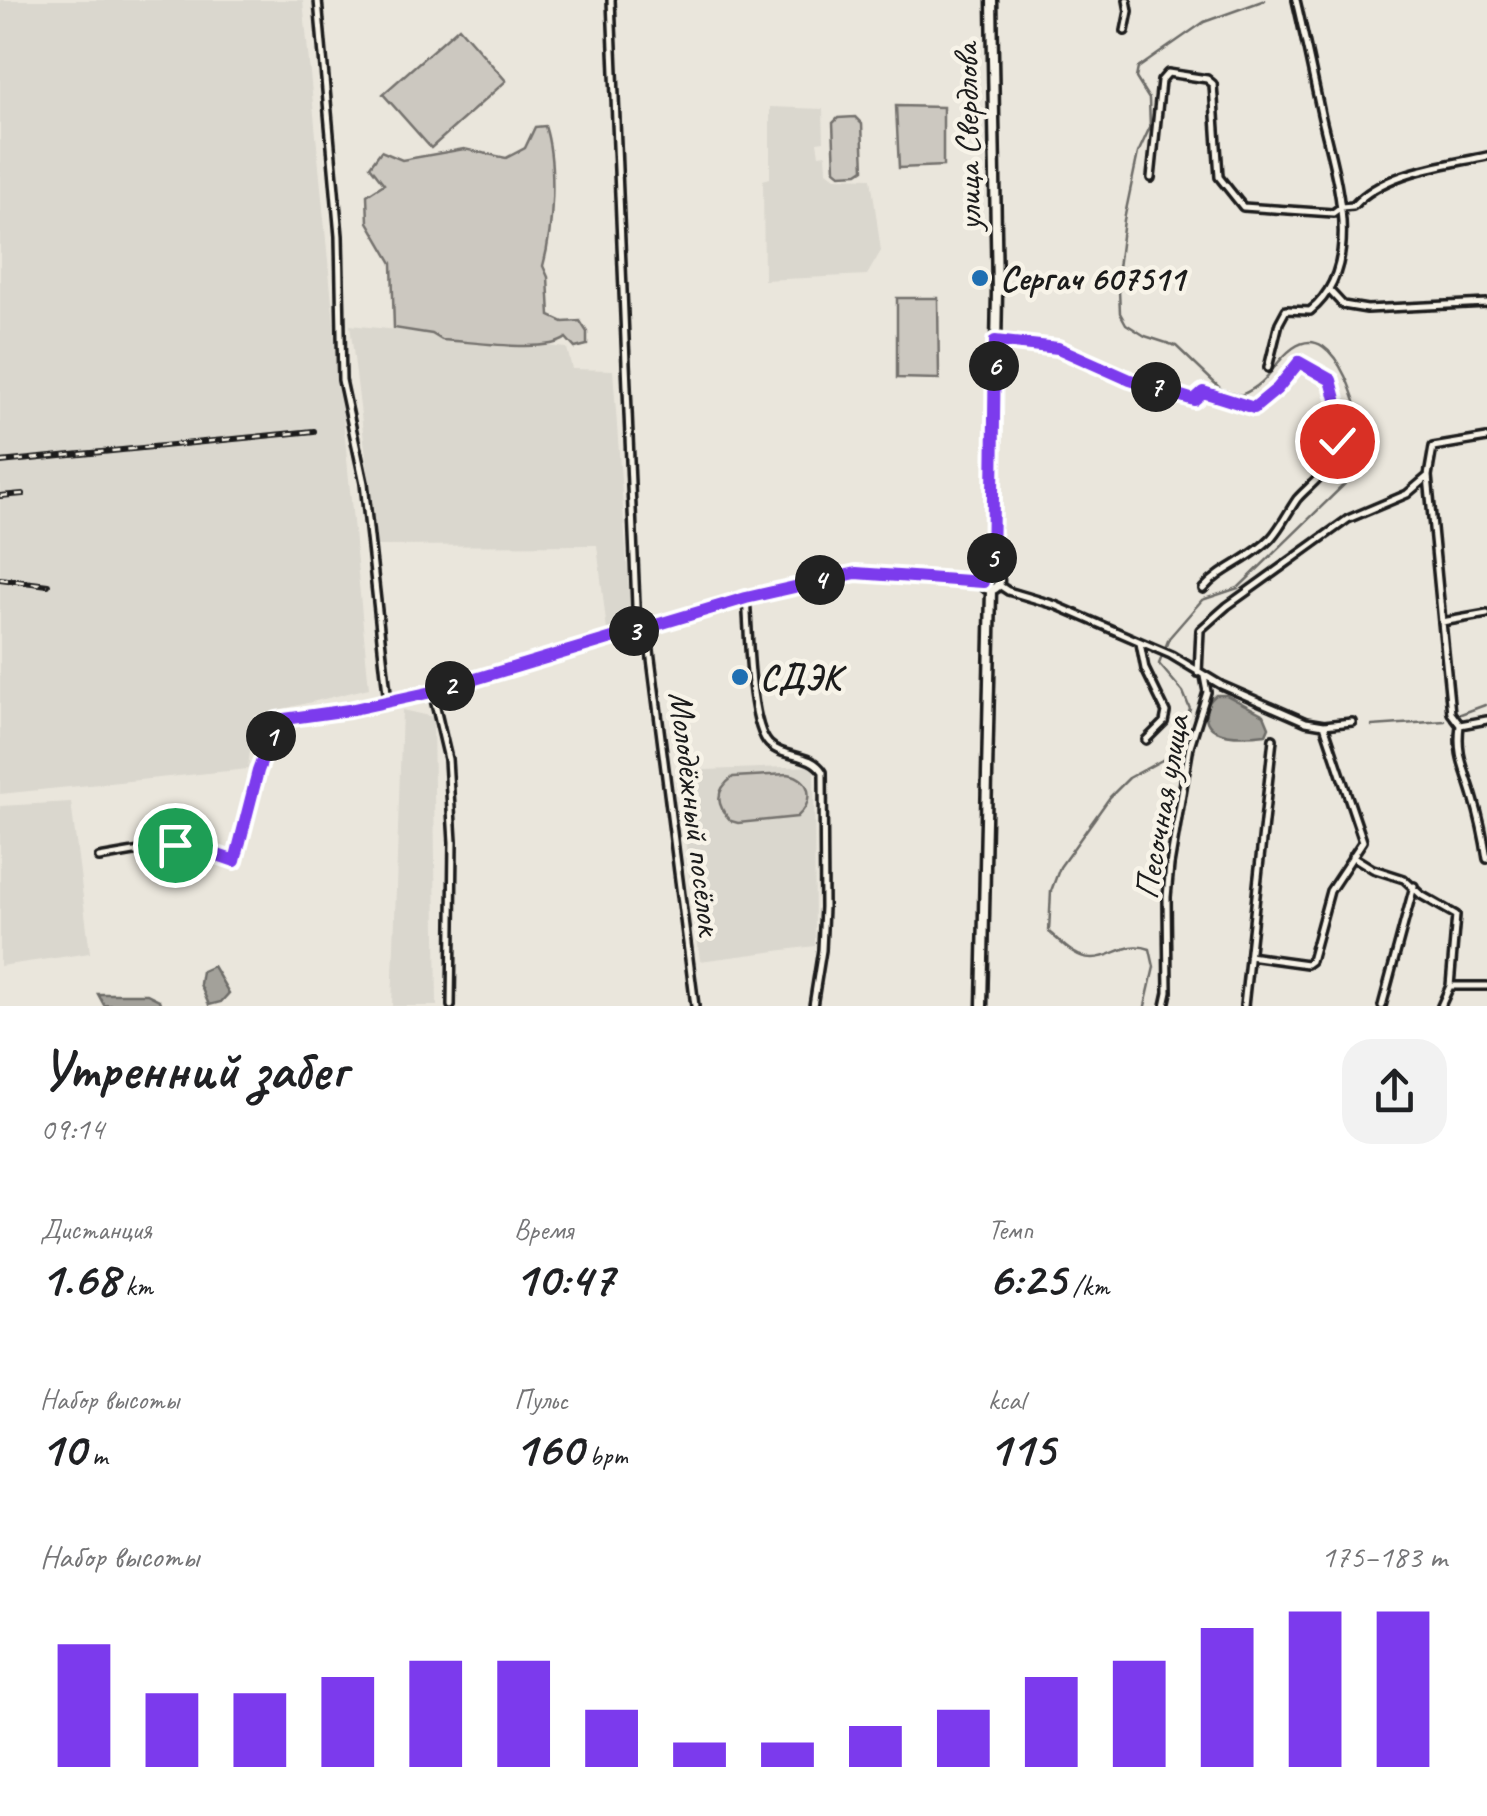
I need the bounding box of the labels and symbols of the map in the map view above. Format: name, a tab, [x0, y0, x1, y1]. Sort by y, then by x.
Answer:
street label: улица Свердлова	[943, 40, 992, 233]
place label: Сергач 607511	[1000, 256, 1188, 301]
marker: Сергач 607511	[969, 267, 991, 289]
pin: 6	[969, 341, 1019, 391]
pin: 7	[1131, 362, 1181, 412]
pin	[1295, 399, 1380, 484]
pin: 5	[967, 533, 1017, 583]
pin: 4	[795, 555, 845, 605]
pin: 3	[609, 606, 659, 656]
place label: СДЭК	[760, 655, 848, 700]
pin: 2	[425, 661, 475, 711]
marker: СДЭК	[729, 666, 751, 688]
street label: Молодёжный посёлок	[658, 689, 733, 941]
street label: Песочная улица	[1123, 709, 1200, 902]
pin: 1	[246, 711, 296, 761]
pin	[133, 803, 218, 888]

